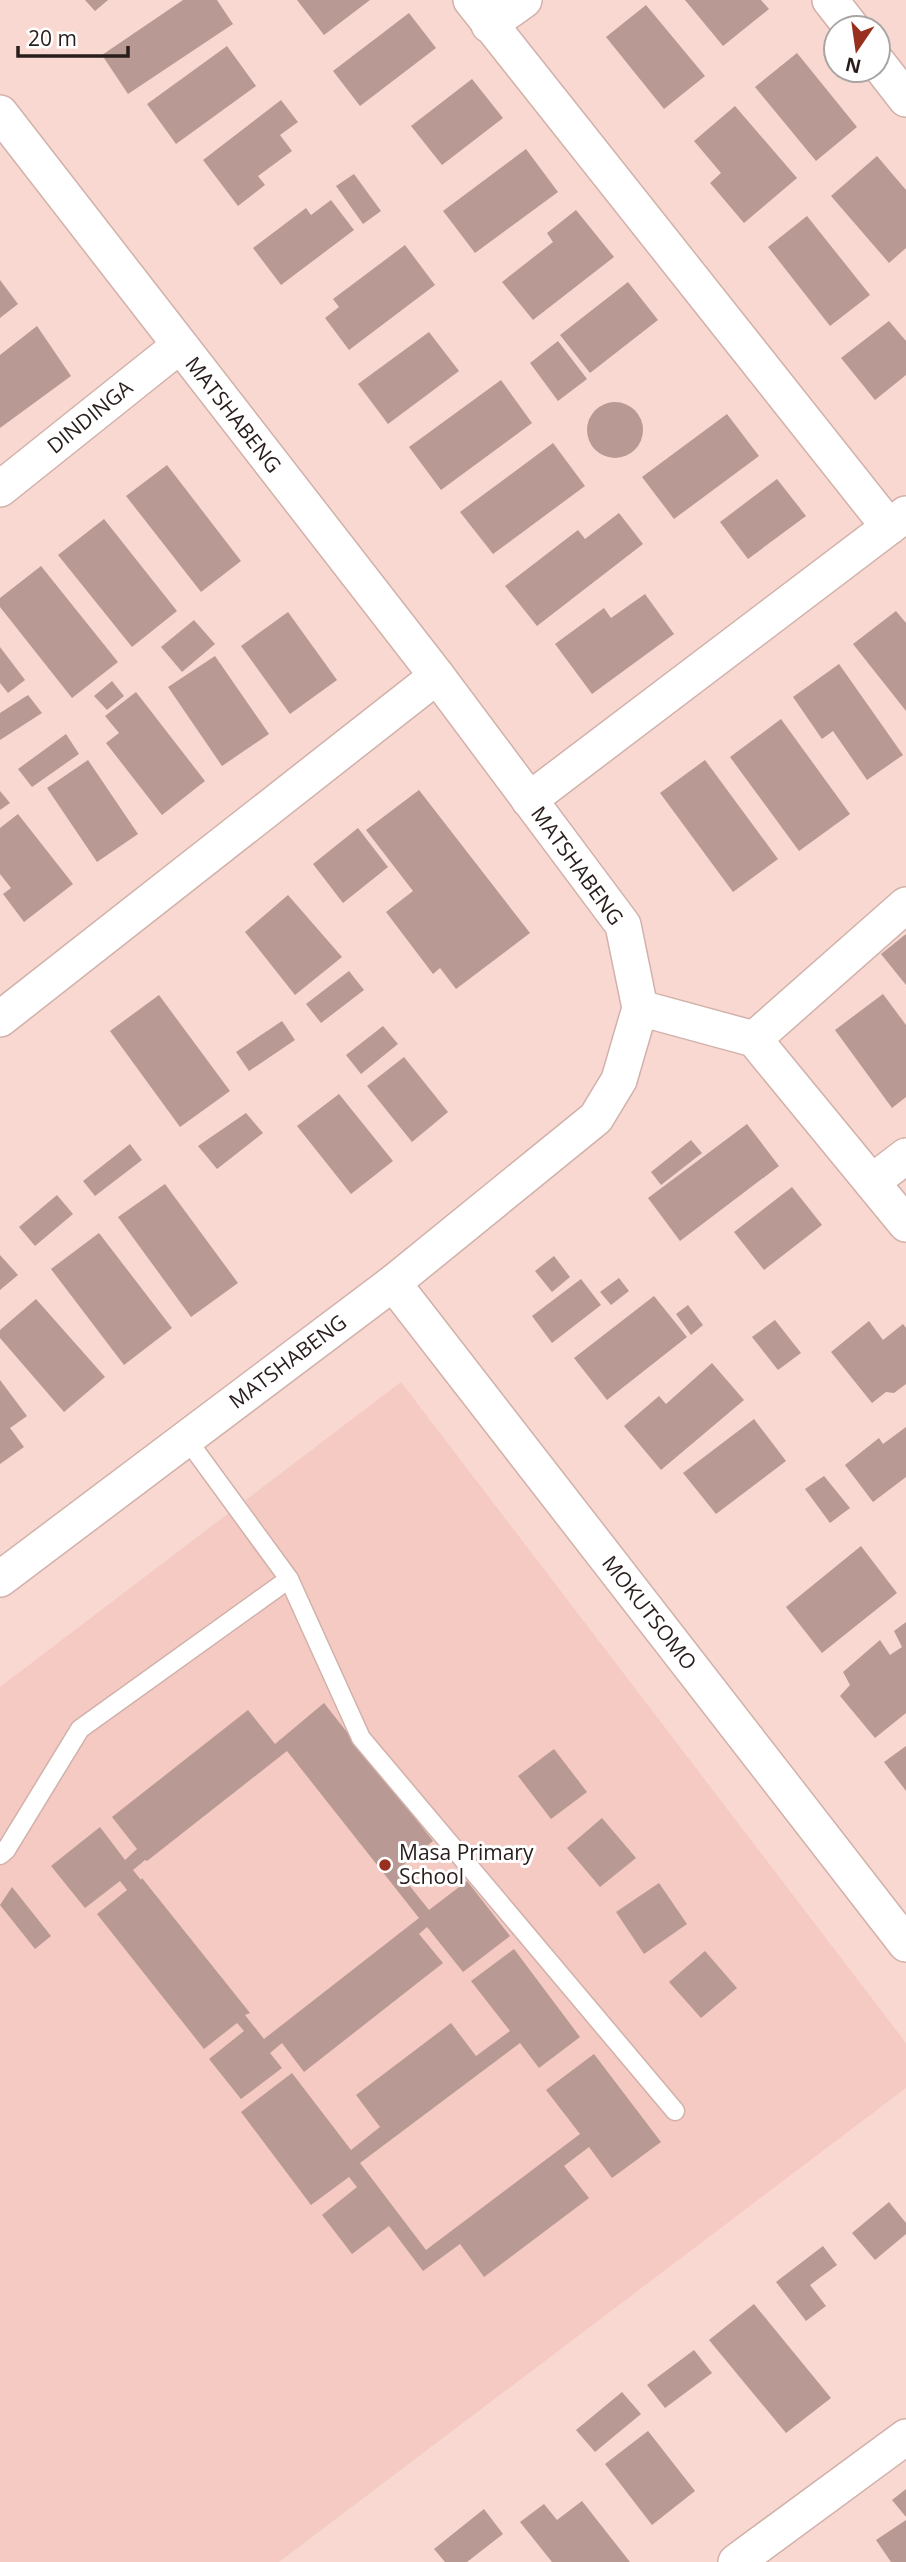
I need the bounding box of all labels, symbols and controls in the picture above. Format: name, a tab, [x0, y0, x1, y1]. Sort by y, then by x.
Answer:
scale bar	[18, 14, 128, 58]
north arrow	[822, 14, 892, 84]
text: 20 m	[28, 24, 77, 52]
text: N	[843, 51, 864, 80]
street label: MATSHABENG	[180, 350, 288, 478]
street label: DINDINGA	[41, 373, 139, 459]
street label: MATSHABENG	[525, 800, 630, 930]
street label: MATSHABENG	[223, 1308, 352, 1415]
street label: MOKUTSOMO	[596, 1549, 703, 1675]
place label: Masa Primary School	[399, 1838, 534, 1890]
marker: Masa Primary School	[377, 1857, 393, 1873]

